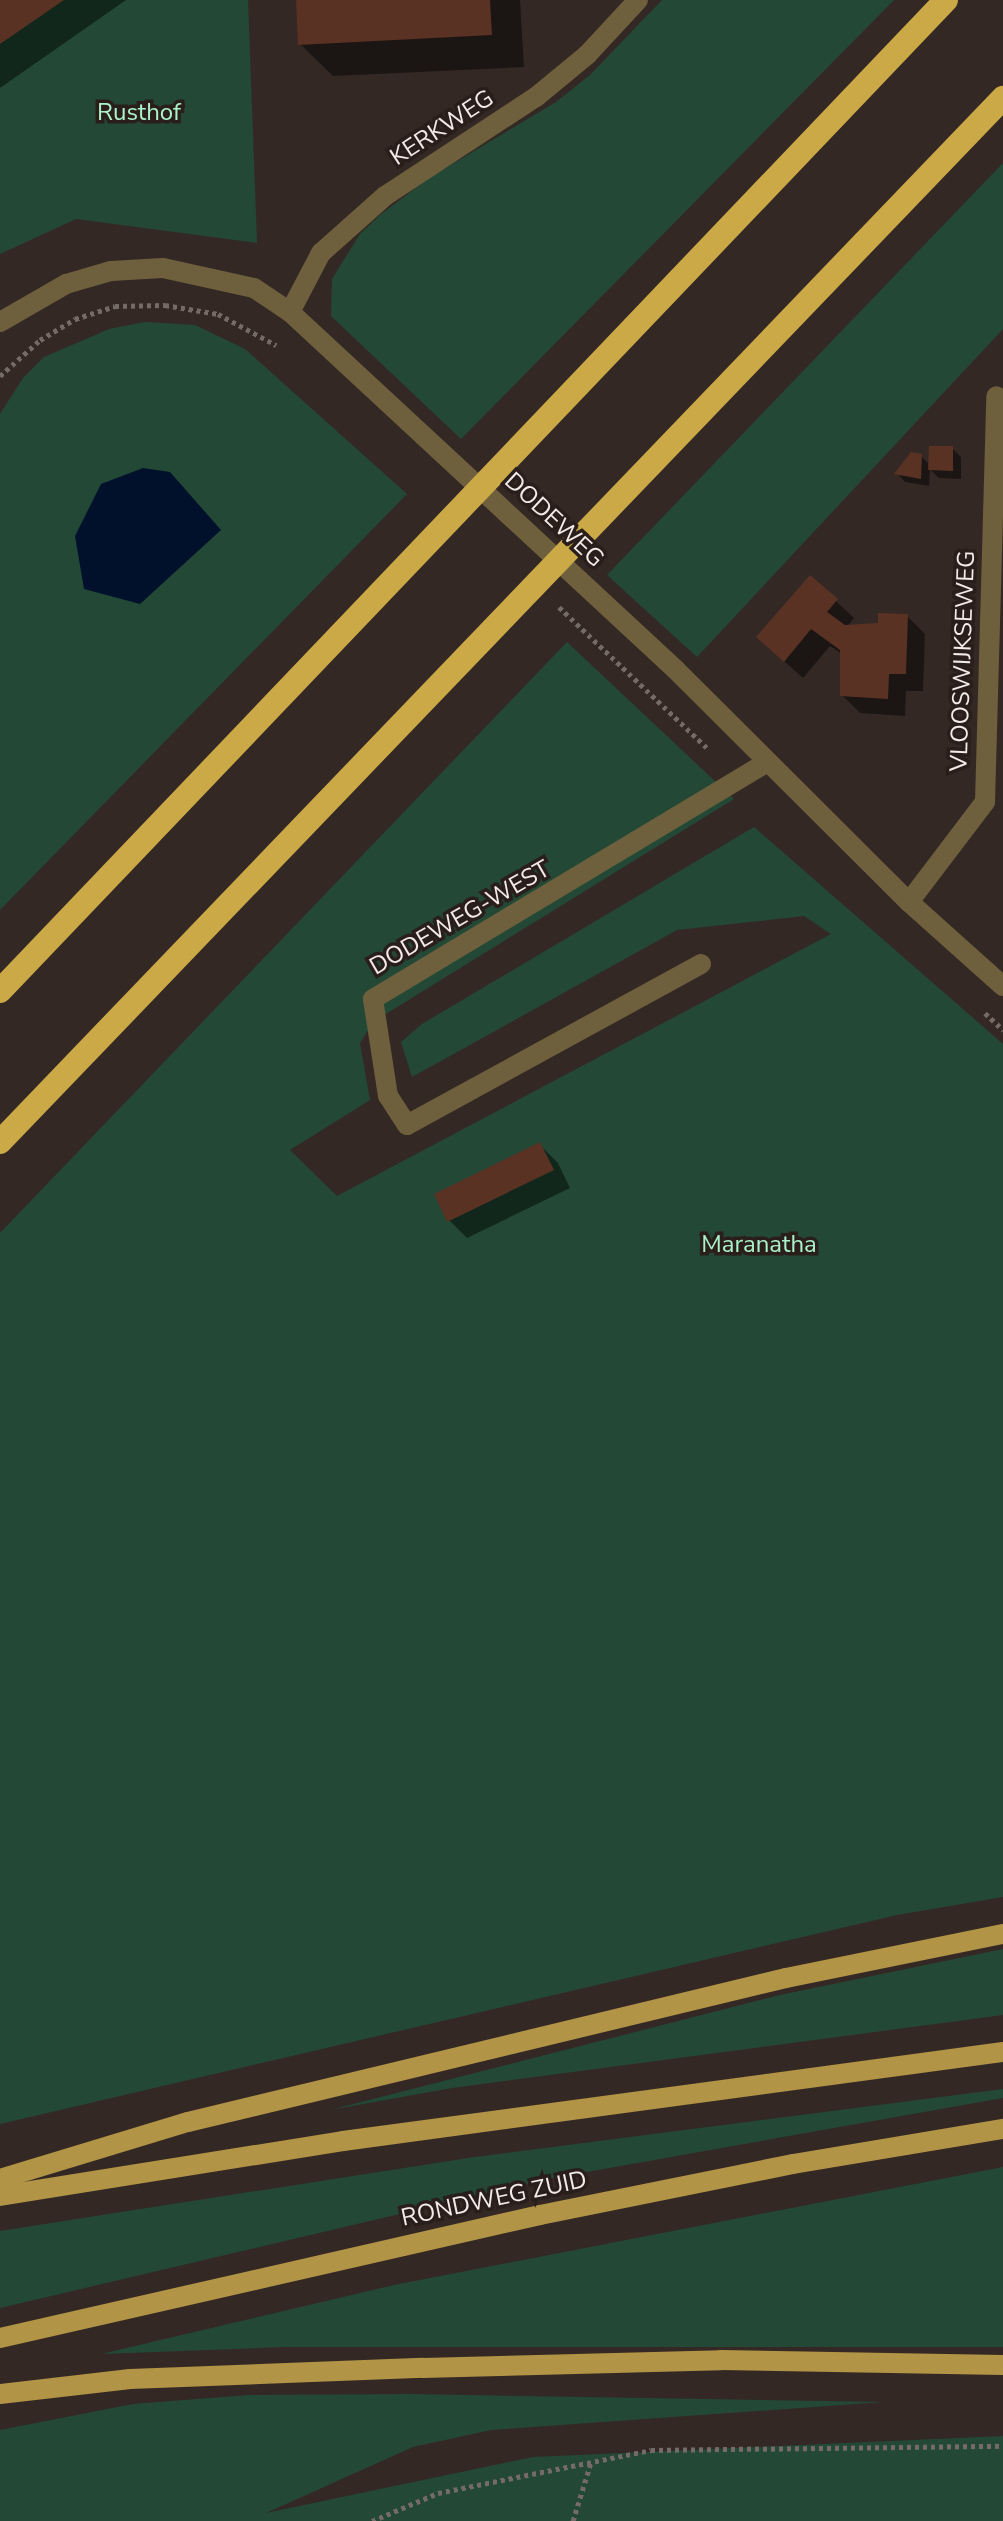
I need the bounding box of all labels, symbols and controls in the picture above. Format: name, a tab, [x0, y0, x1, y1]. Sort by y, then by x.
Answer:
street label: KERKWEG	[385, 84, 499, 172]
park label: Rusthof	[97, 99, 181, 127]
street label: DODEWEG	[498, 467, 610, 573]
street label: VLOOSWIJKSEWEG	[945, 550, 981, 772]
street label: DODEWEG-WEST	[365, 855, 555, 981]
park label: Maranatha	[701, 1231, 817, 1259]
street label: RONDWEG ZUID	[399, 2165, 589, 2233]

